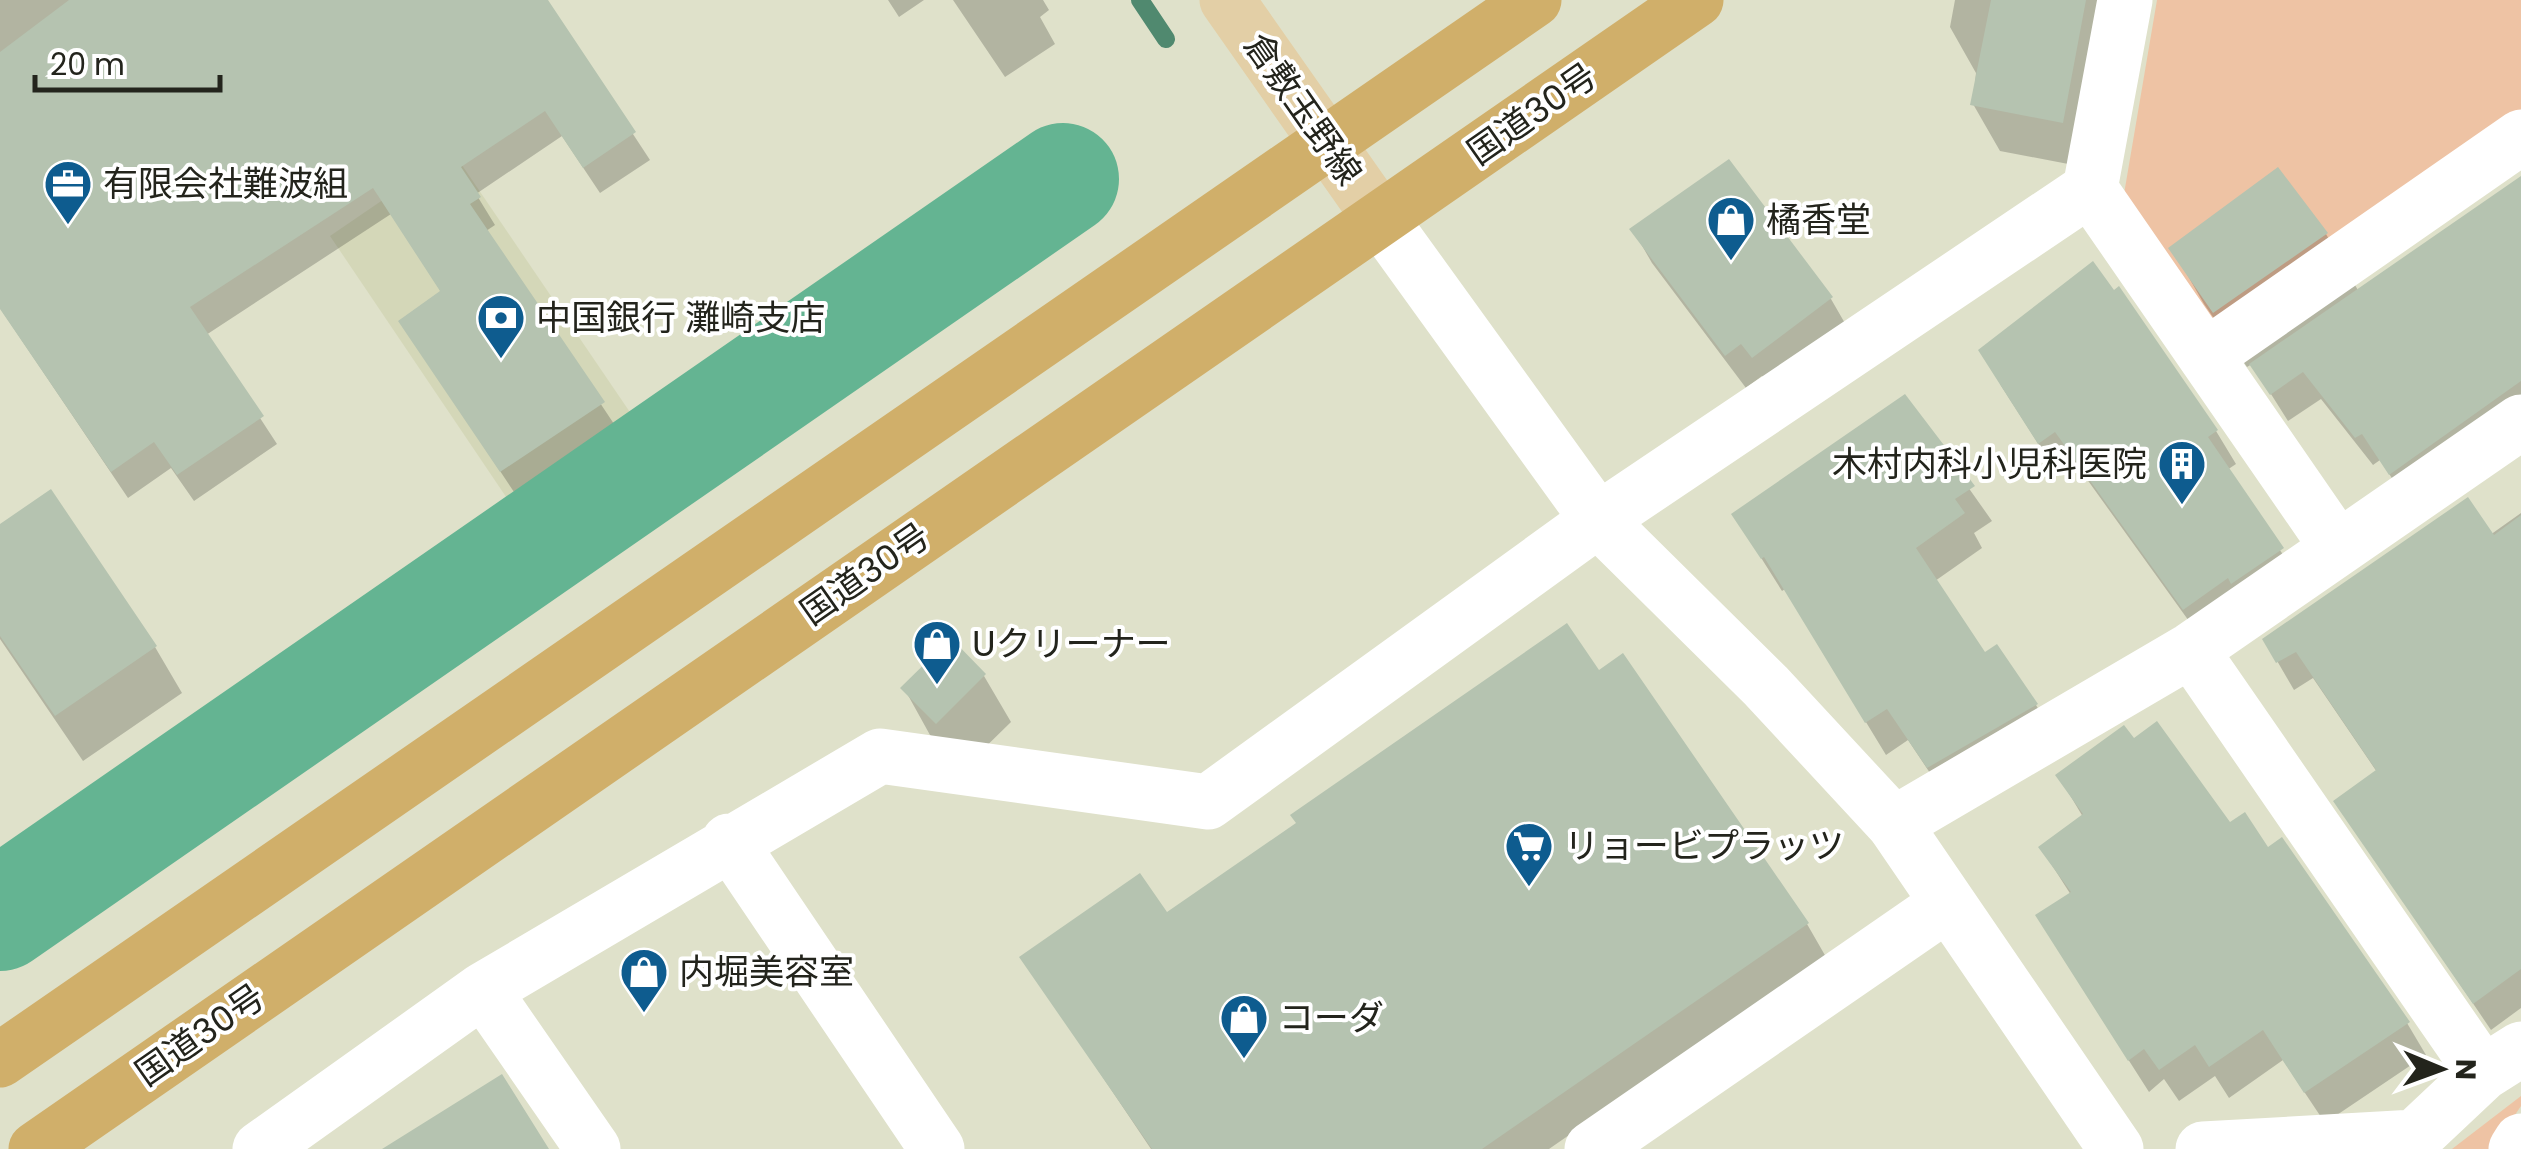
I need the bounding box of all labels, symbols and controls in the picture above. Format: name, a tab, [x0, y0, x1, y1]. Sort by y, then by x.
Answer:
street label: 倉敷玉野線	[1233, 23, 1374, 194]
scale bar	[35, 30, 220, 92]
text: 20 m	[50, 43, 125, 86]
street label: 国道30号	[1457, 51, 1606, 176]
office icon: 有限会社難波組	[42, 158, 94, 226]
place label: 有限会社難波組	[103, 159, 348, 208]
shop icon: 橘香堂	[1705, 194, 1757, 262]
place label: 橘香堂	[1766, 195, 1871, 244]
bank icon: 中国銀行 灘崎支店	[475, 292, 527, 360]
place label: 中国銀行 灘崎支店	[536, 293, 825, 342]
building icon: 木村内科小児科医院	[2156, 438, 2208, 506]
place label: 木村内科小児科医院	[1832, 439, 2147, 488]
street label: 国道30号	[790, 511, 939, 636]
shop icon: Uクリーナー	[911, 618, 963, 686]
place label: Uクリーナー	[972, 619, 1171, 668]
supermarket icon: リョービプラッツ	[1503, 820, 1555, 888]
place label: リョービプラッツ	[1564, 821, 1844, 870]
shop icon: 内堀美容室	[618, 946, 670, 1014]
place label: 内堀美容室	[679, 947, 854, 996]
street label: 国道30号	[125, 972, 274, 1097]
shop icon: コーダ	[1218, 992, 1270, 1060]
place label: コーダ	[1279, 993, 1384, 1042]
north arrow	[2391, 1019, 2491, 1119]
text: N	[2446, 1059, 2485, 1080]

